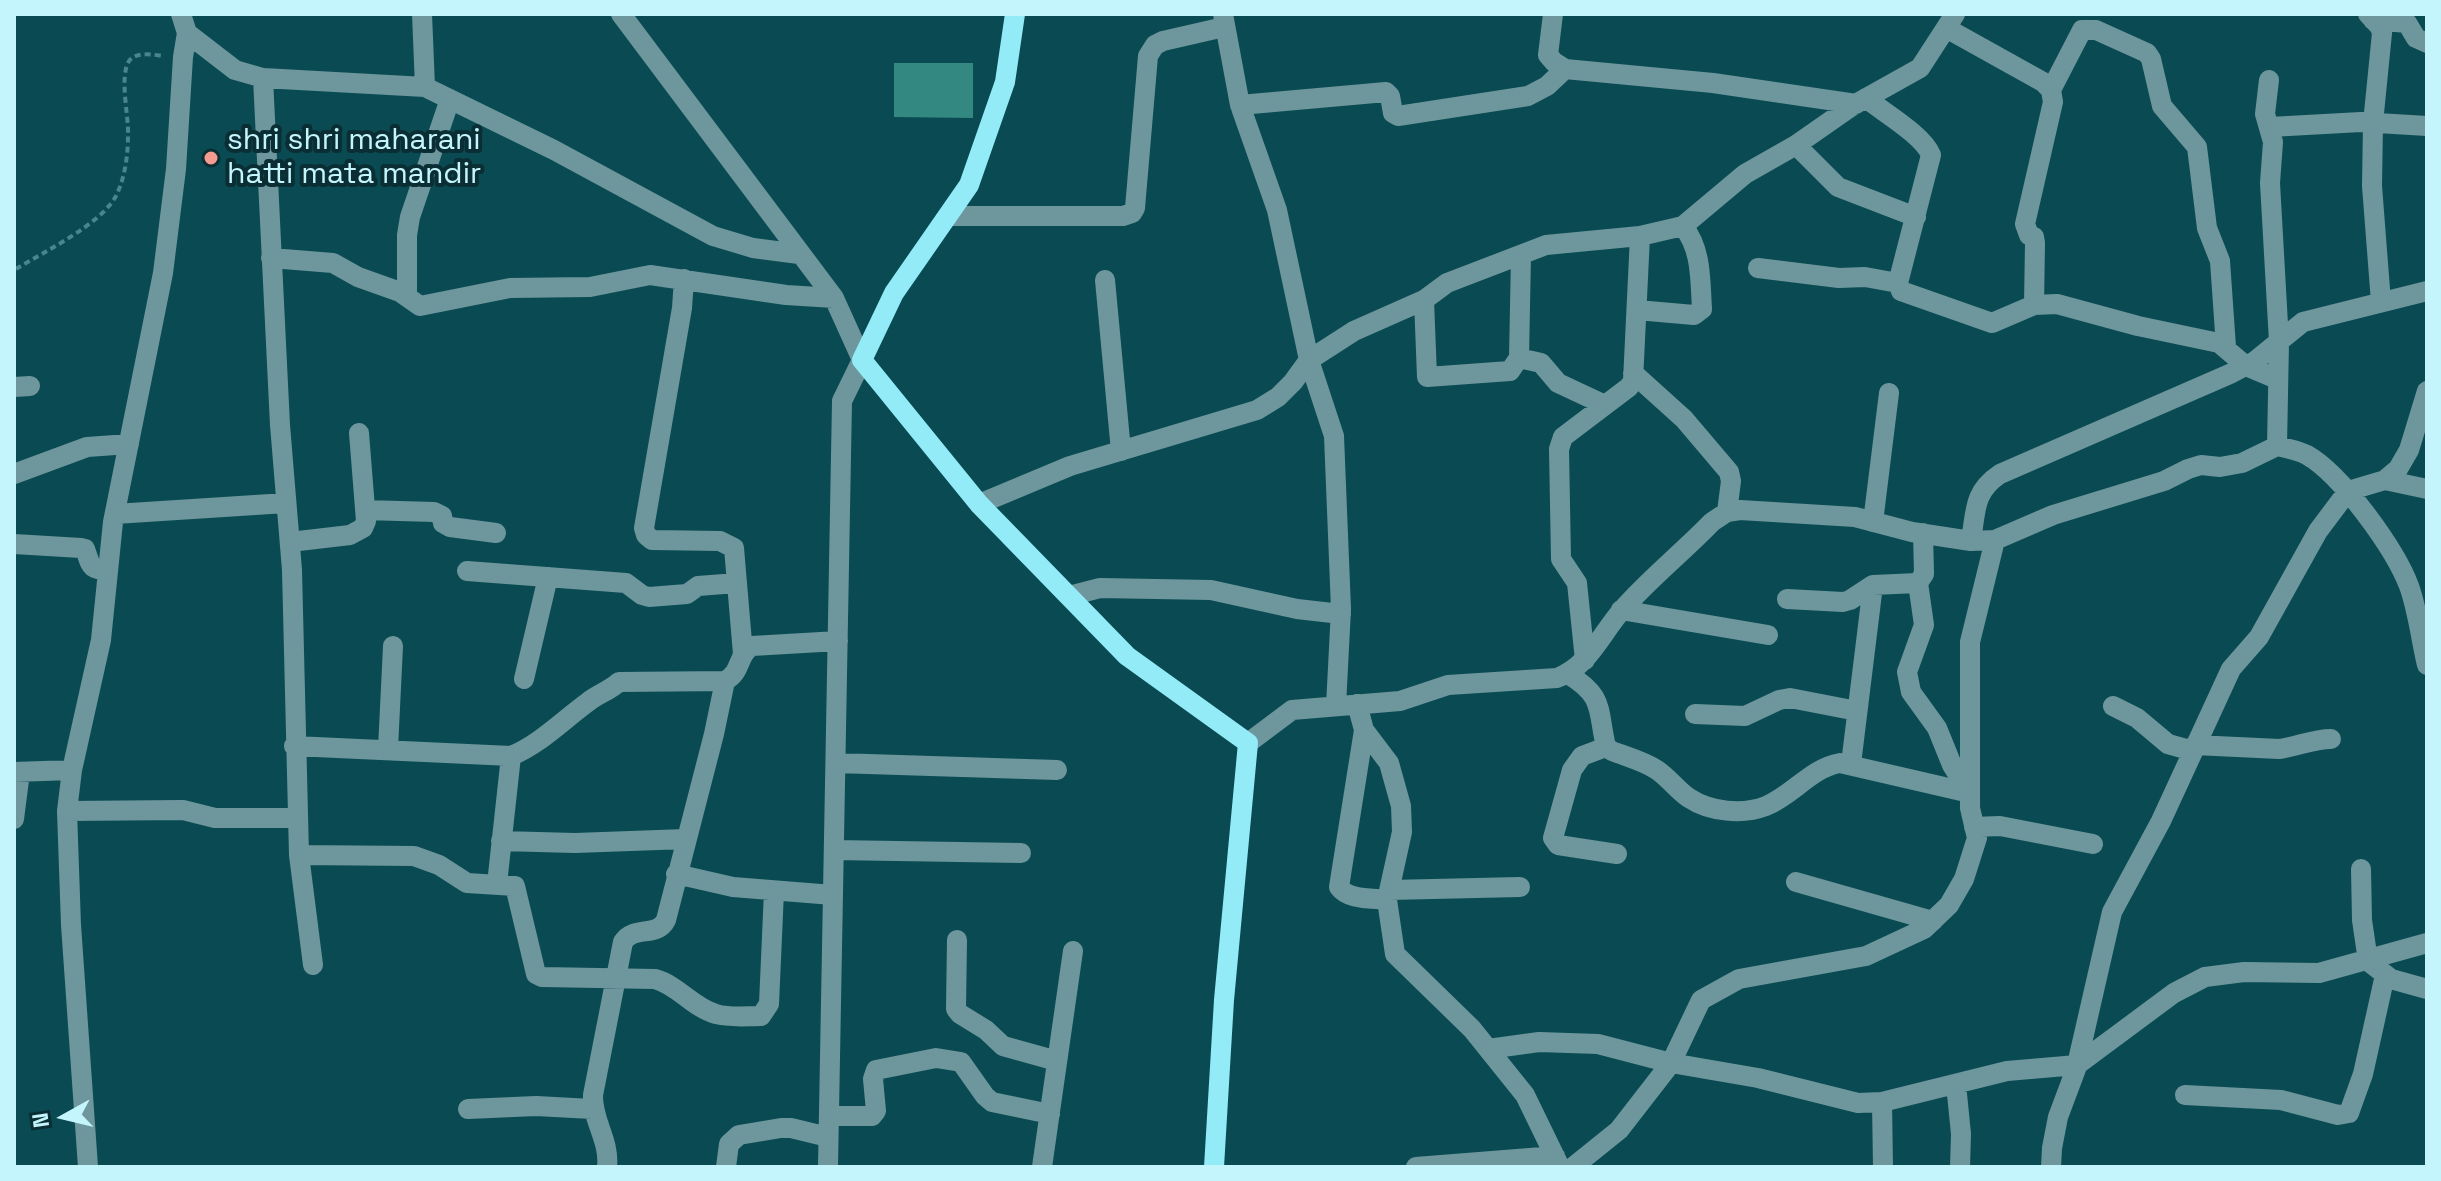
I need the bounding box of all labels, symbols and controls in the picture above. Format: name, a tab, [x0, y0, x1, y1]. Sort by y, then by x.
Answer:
place label: shri shri maharani hatti mata mandir	[227, 123, 481, 194]
marker: shri shri maharani hatti mata mandir	[202, 149, 220, 167]
north arrow	[24, 1077, 104, 1157]
text: N	[25, 1111, 55, 1130]

